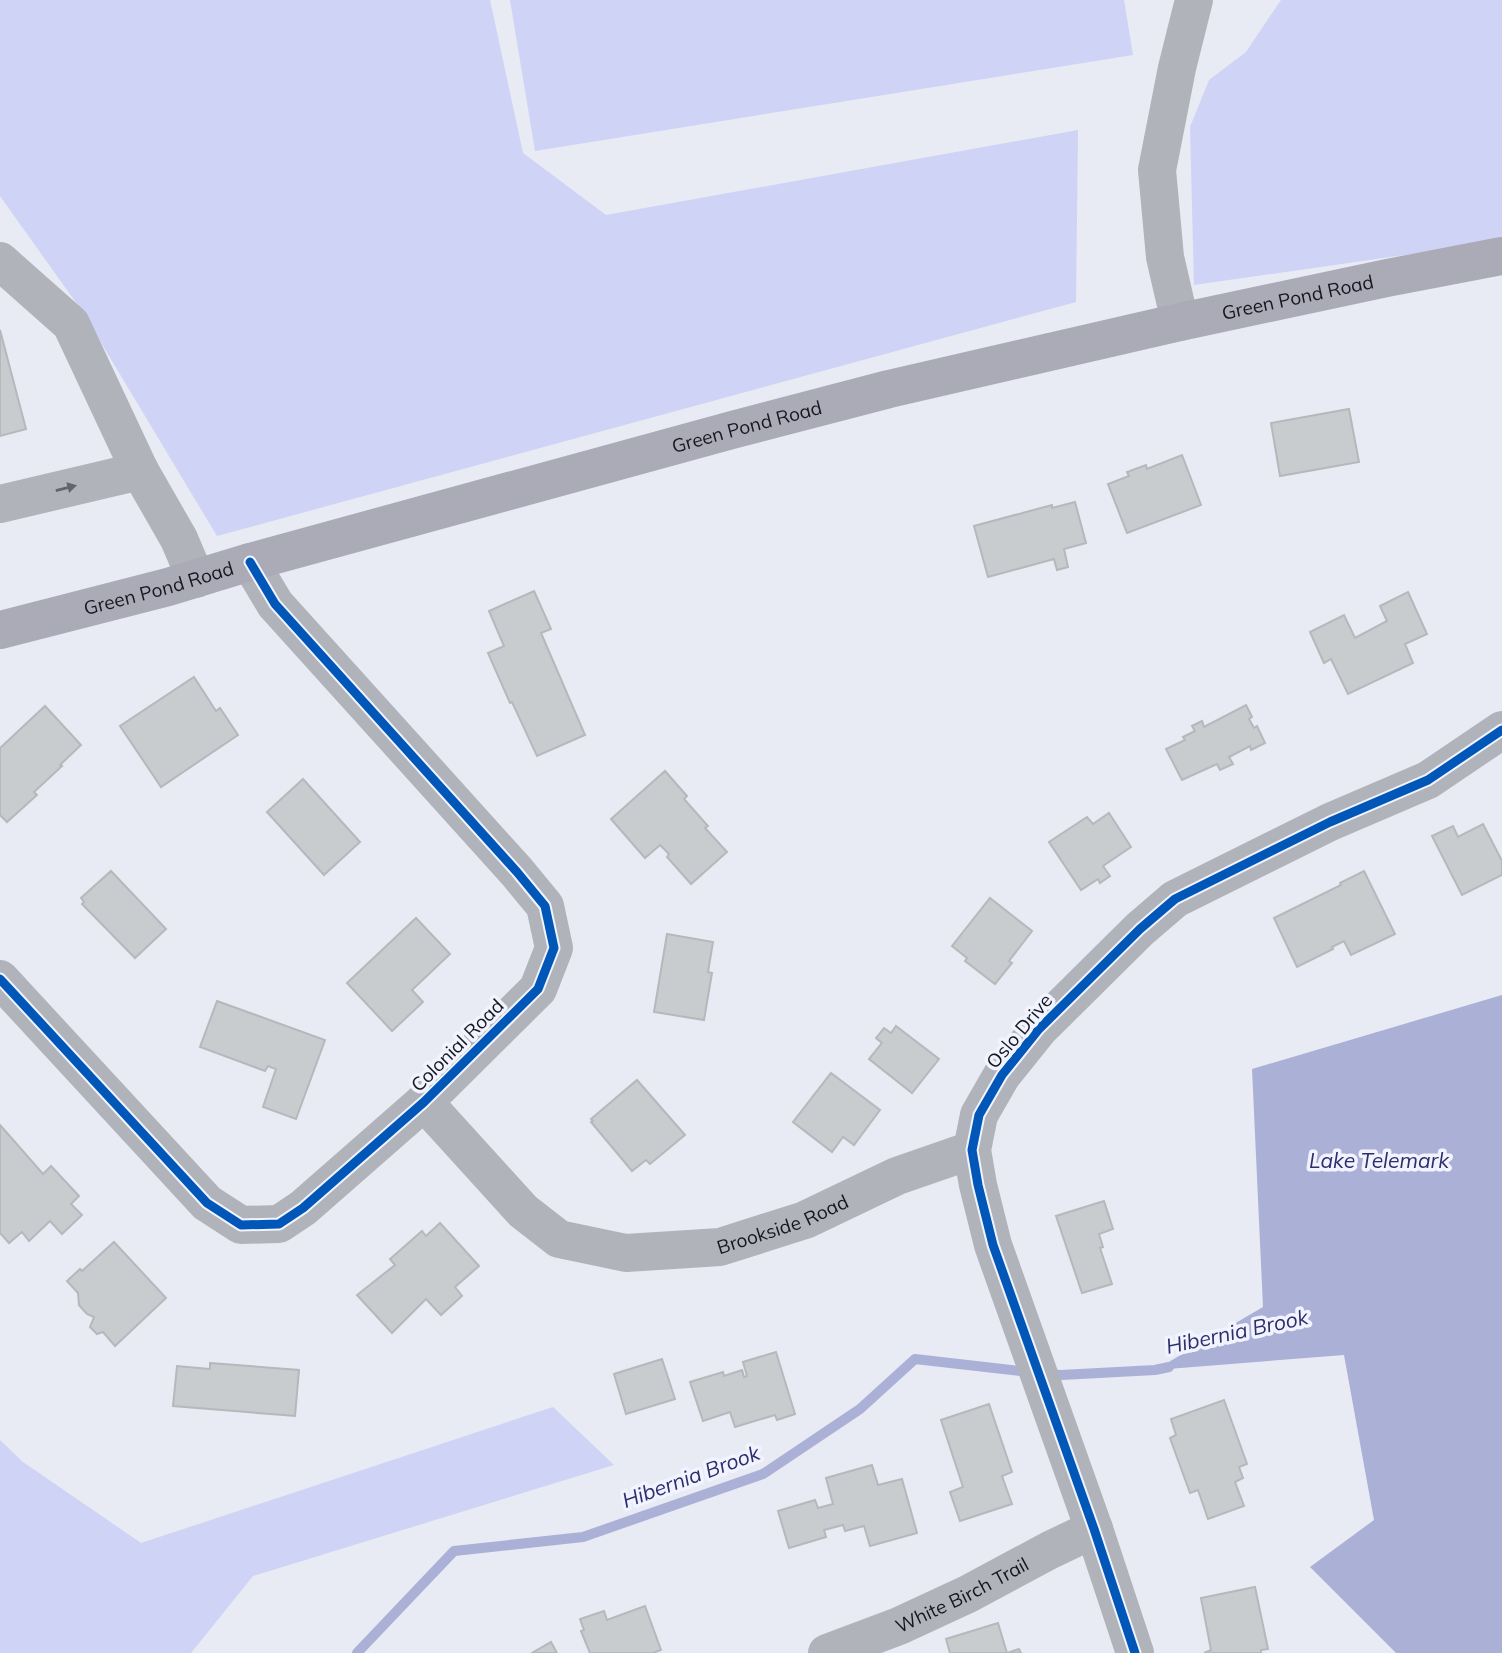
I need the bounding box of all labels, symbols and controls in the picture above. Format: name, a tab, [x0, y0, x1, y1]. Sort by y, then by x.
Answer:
street label: Green Pond Road	[1220, 269, 1376, 325]
street label: Green Pond Road	[669, 395, 824, 458]
one-way arrow	[55, 482, 77, 493]
street label: Green Pond Road	[81, 556, 236, 620]
street label: Oslo Drive	[981, 989, 1057, 1073]
street label: Colonial Road	[405, 993, 509, 1097]
water label: Lake Telemark	[1309, 1147, 1450, 1173]
street label: Brookside Road	[714, 1189, 852, 1259]
water label: Hibernia Brook	[1163, 1303, 1311, 1359]
water label: Hibernia Brook	[618, 1439, 764, 1513]
street label: White Birch Trail	[891, 1552, 1033, 1638]

